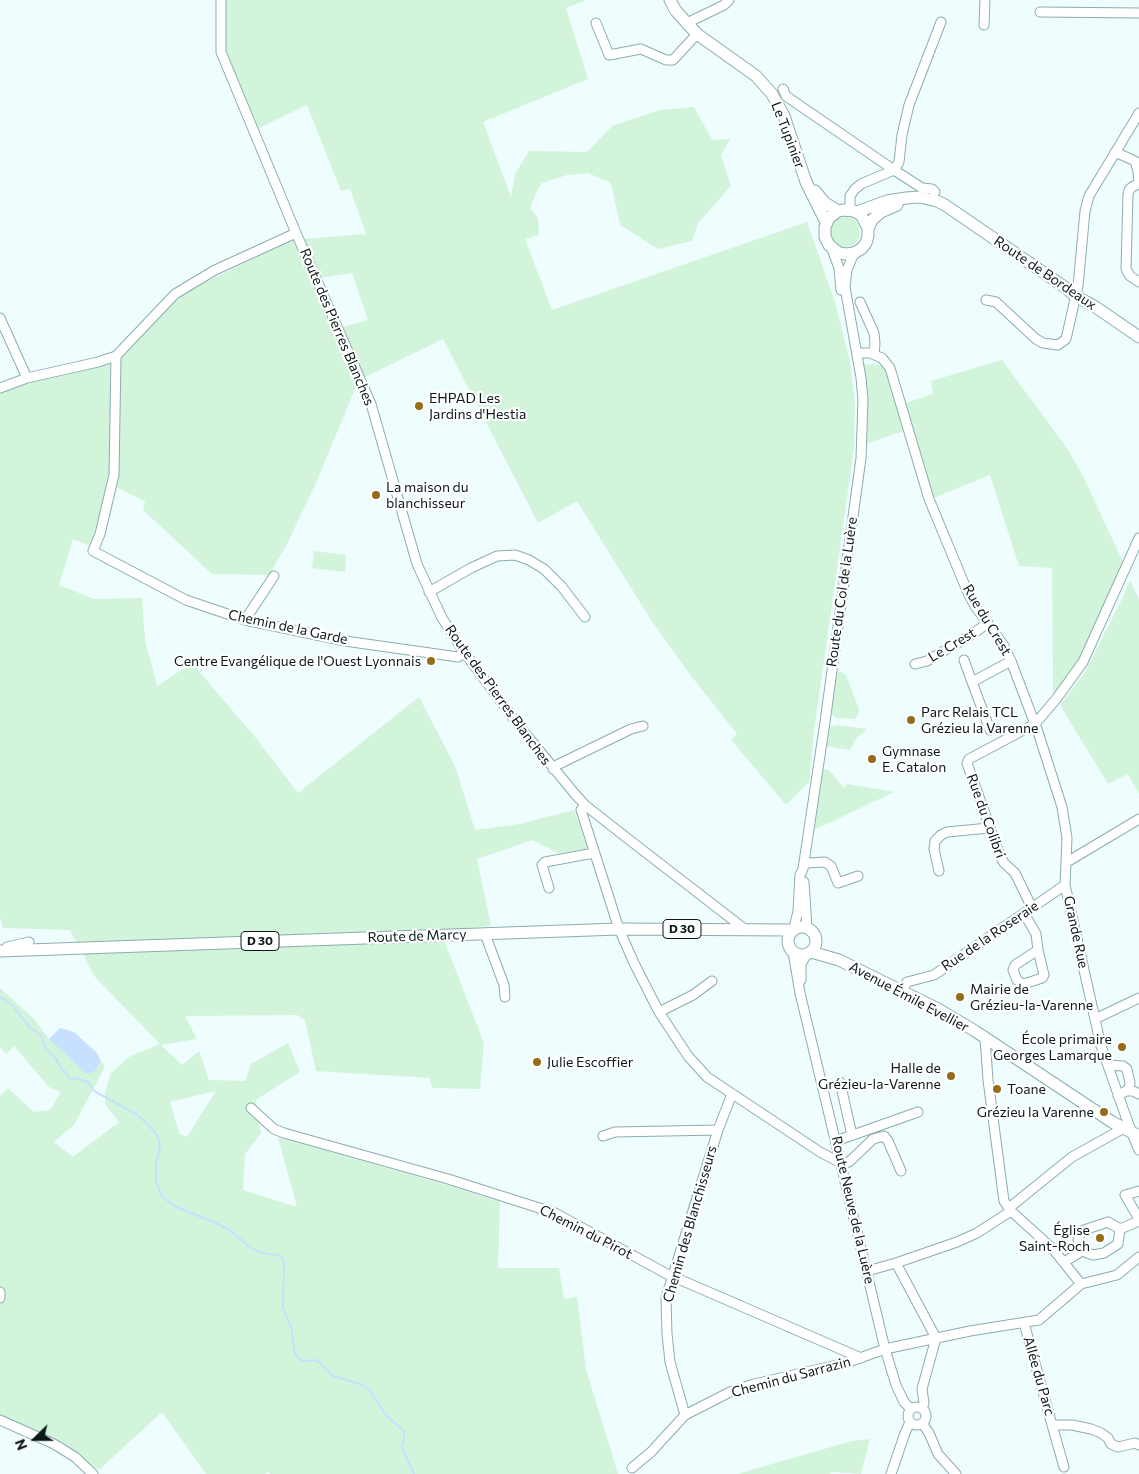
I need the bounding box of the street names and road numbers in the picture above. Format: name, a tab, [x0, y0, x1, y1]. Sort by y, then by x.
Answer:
street label: Le Tupinier	[768, 99, 808, 171]
street label: Route de Bordeaux	[991, 233, 1099, 313]
street label: Route des Pierres Blanches	[296, 246, 378, 408]
street label: Route du Col de la Luère	[823, 516, 861, 668]
street label: Rue du Crest	[959, 581, 1015, 659]
street label: Chemin de la Garde	[227, 606, 349, 648]
street label: Route des Pierres Blanches	[442, 622, 554, 768]
street label: Le Crest	[925, 624, 979, 666]
street label: Rue du Colibri	[963, 772, 1009, 860]
street label: Grande Rue	[1060, 894, 1092, 970]
street label: Rue de la Roseraie	[938, 897, 1042, 975]
road number: D 30	[663, 920, 701, 939]
street label: Route de Marcy	[367, 926, 467, 946]
road number: D 30	[241, 931, 279, 950]
street label: Avenue Émile Evellier	[846, 958, 972, 1036]
street label: Route Neuve de la Luère	[828, 1134, 878, 1286]
street label: Chemin des Blanchisseurs	[660, 1144, 720, 1304]
street label: Chemin du Pirot	[537, 1201, 635, 1263]
street label: Allée du Parc	[1020, 1335, 1058, 1417]
street label: Chemin du Sarrazin	[730, 1353, 852, 1401]

